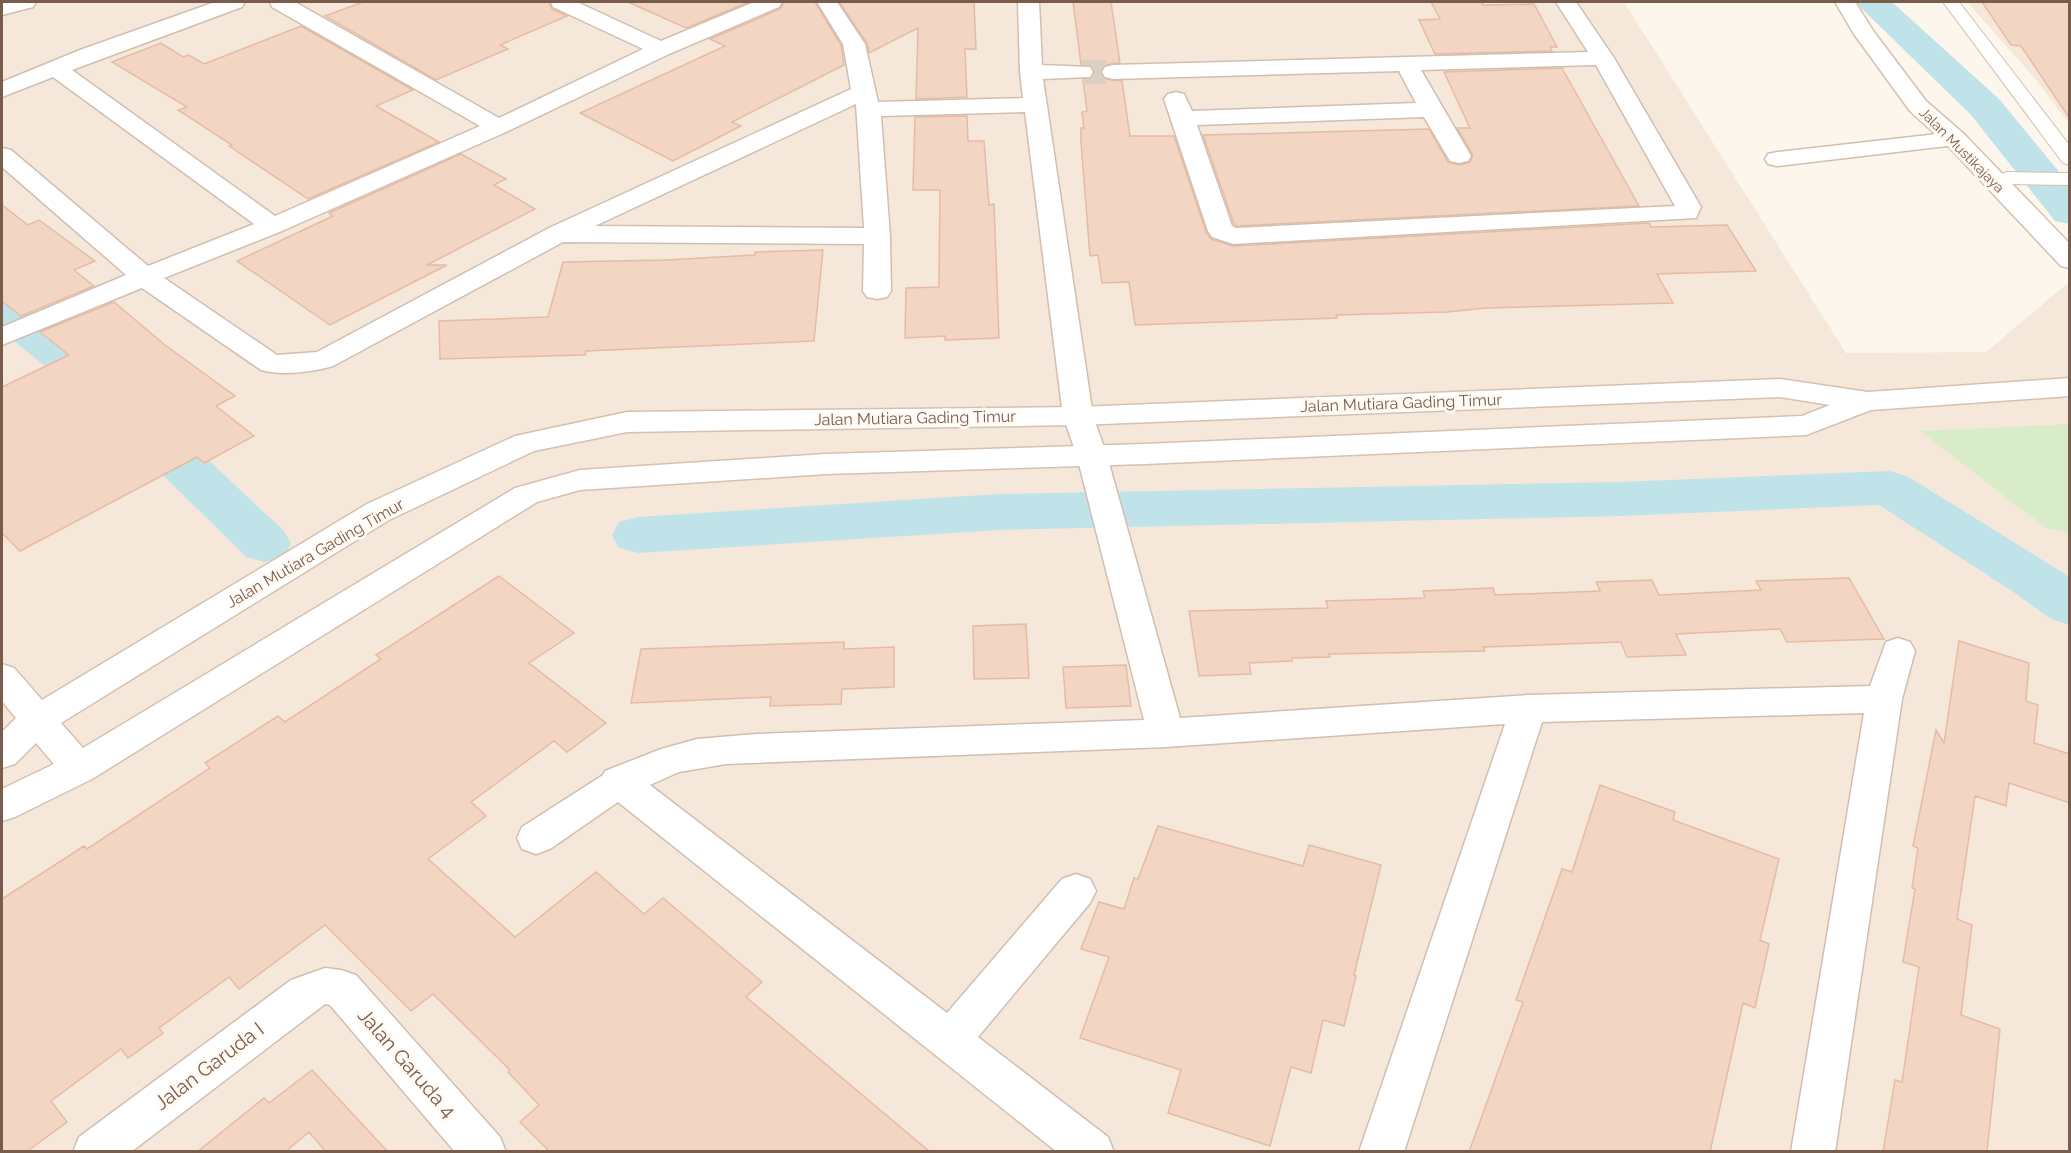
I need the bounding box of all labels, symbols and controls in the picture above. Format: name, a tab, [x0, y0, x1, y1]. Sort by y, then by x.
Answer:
street label: Jalan Mustikajaya	[1916, 104, 2008, 196]
street label: Jalan Mutiara Gading Timur	[1300, 390, 1503, 416]
street label: Jalan Mutiara Gading Timur	[814, 407, 1016, 429]
street label: Jalan Mutiara Gading Timur	[223, 494, 407, 612]
street label: Jalan Garuda 4	[353, 1003, 461, 1123]
street label: Jalan Garuda I	[149, 1017, 269, 1115]

